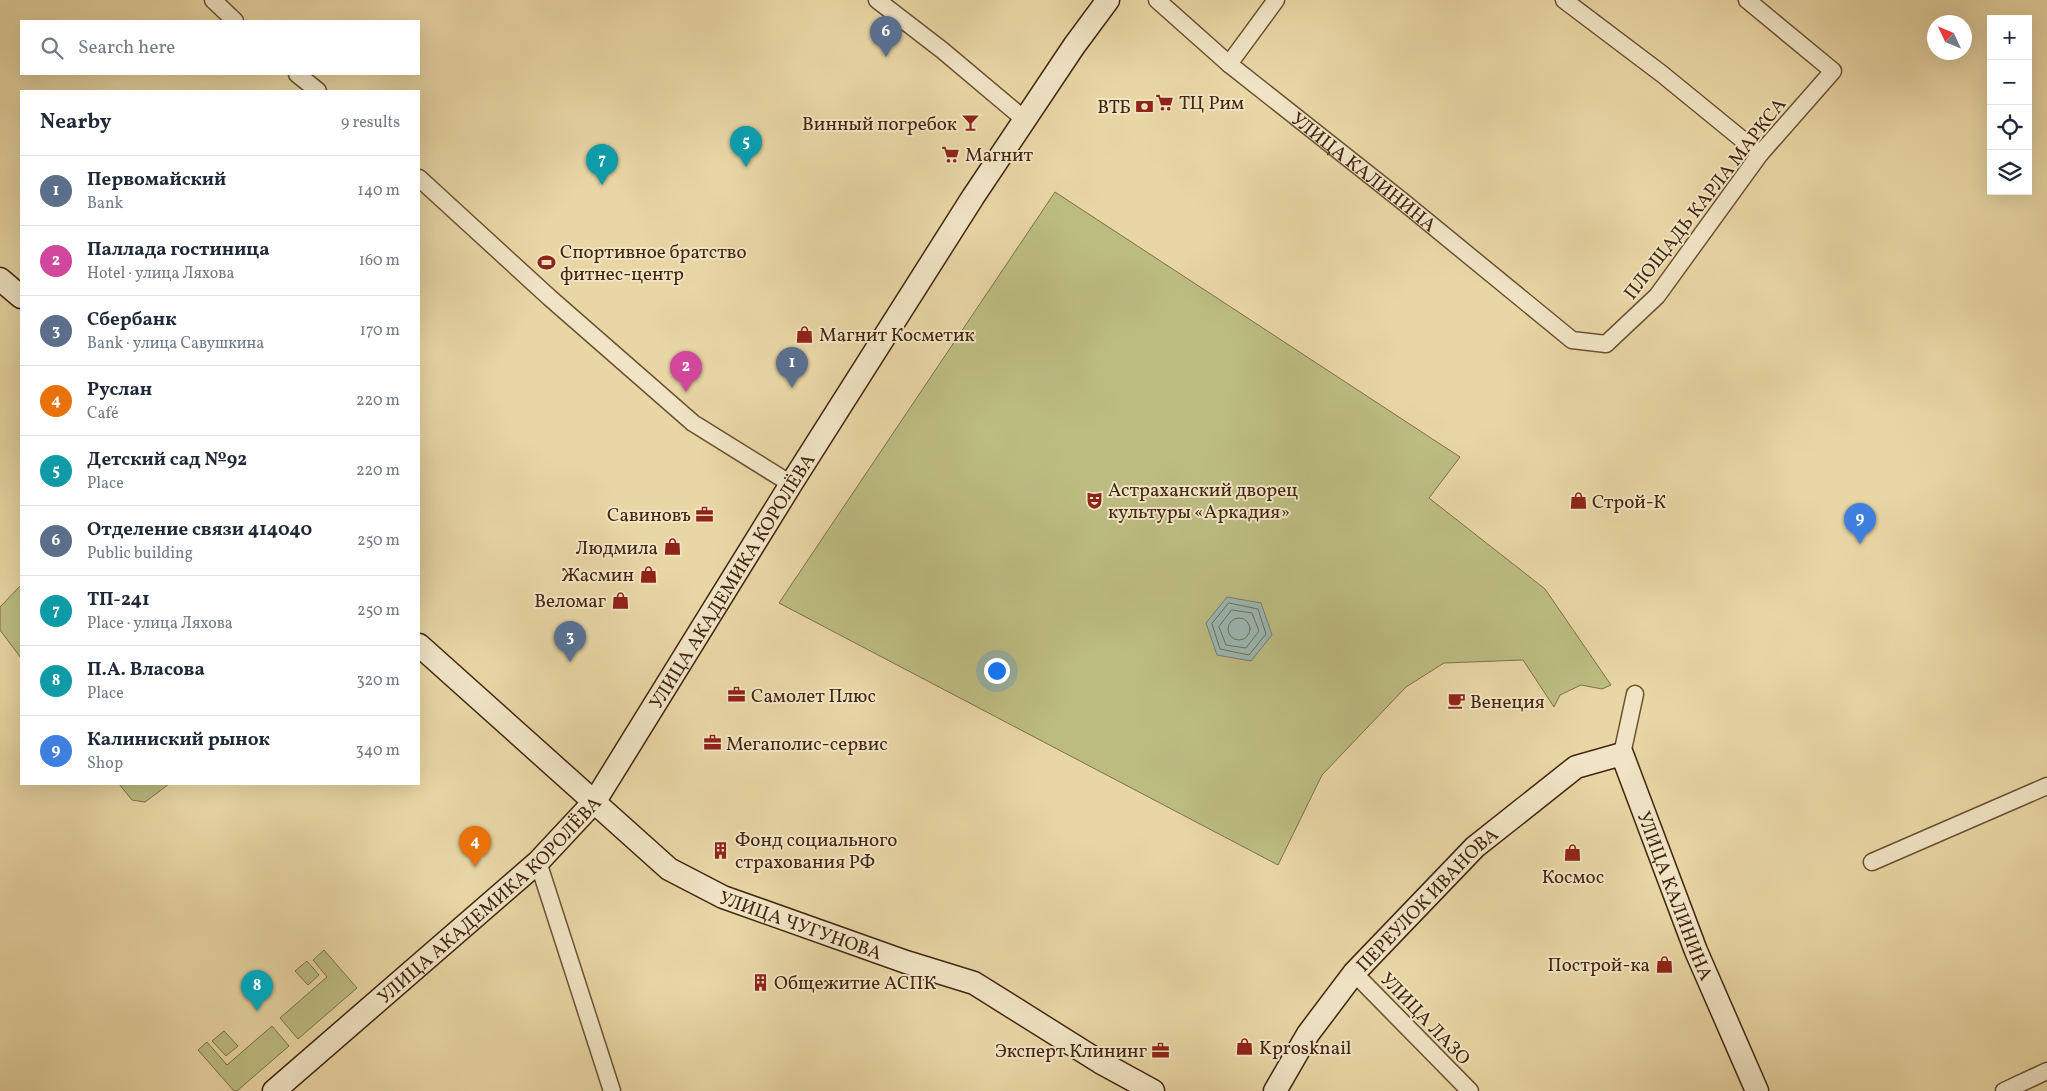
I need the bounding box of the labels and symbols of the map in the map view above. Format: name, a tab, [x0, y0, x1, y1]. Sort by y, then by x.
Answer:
north arrow	[1927, 15, 1972, 60]
pin: 6	[870, 16, 902, 57]
place label: ТЦ Рим	[1179, 91, 1244, 117]
supermarket icon: ТЦ Рим	[1155, 92, 1175, 112]
street label: ПЛОЩАДЬ КАРЛА МАРКСА	[1618, 93, 1793, 306]
place label: ВТБ	[1097, 95, 1131, 121]
bank icon: ВТБ	[1135, 96, 1155, 116]
street label: УЛИЦА КАЛИНИНА	[1285, 107, 1441, 239]
place label: Винный погребок	[802, 112, 957, 138]
bar icon: Винный погребок	[961, 113, 981, 133]
pin: 5	[730, 126, 762, 167]
place label: Магнит	[965, 143, 1033, 169]
pin: 7	[586, 144, 618, 185]
supermarket icon: Магнит	[941, 144, 961, 164]
place label: Спортивное братство фитнес-центр	[560, 240, 747, 288]
sports icon: Спортивное братство фитнес-центр	[536, 252, 556, 272]
place label: Магнит Косметик	[819, 323, 975, 349]
shop icon: Магнит Косметик	[795, 324, 815, 344]
pin: 1	[776, 347, 808, 388]
pin: 2	[670, 351, 702, 392]
street label: УЛИЦА АКАДЕМИКА КОРОЛЁВА	[644, 449, 822, 715]
place label: Астраханский дворец культуры «Аркадия»	[1108, 478, 1298, 526]
theatre icon: Астраханский дворец культуры «Аркадия»	[1084, 490, 1104, 510]
place label: Строй-К	[1592, 490, 1666, 516]
shop icon: Строй-К	[1568, 491, 1588, 511]
place label: Савиновъ	[607, 503, 691, 529]
pin: 9	[1844, 503, 1876, 544]
office icon: Савиновъ	[695, 504, 715, 524]
place label: Людмила	[576, 536, 658, 562]
shop icon: Людмила	[662, 537, 682, 557]
place label: Жасмин	[561, 563, 634, 589]
shop icon: Жасмин	[638, 564, 658, 584]
place label: Веломаг	[534, 589, 607, 615]
shop icon: Веломаг	[610, 590, 630, 610]
pin: 3	[554, 621, 586, 662]
your location	[984, 658, 1010, 684]
place label: Самолет Плюс	[751, 684, 876, 710]
office icon: Самолет Плюс	[727, 685, 747, 705]
place label: Венеция	[1470, 690, 1545, 716]
cafe icon: Венеция	[1446, 691, 1466, 711]
place label: Мегаполис-сервис	[726, 732, 888, 758]
office icon: Мегаполис-сервис	[702, 733, 722, 753]
street label: УЛИЦА АКАДЕМИКА КОРОЛЁВА	[372, 791, 608, 1011]
street label: УЛИЦА КАЛИНИНА	[1630, 808, 1718, 985]
street label: ПЕРЕУЛОК ИВАНОВА	[1351, 822, 1505, 978]
pin: 4	[459, 826, 491, 867]
place label: Фонд социального страхования РФ	[735, 828, 897, 876]
building icon: Фонд социального страхования РФ	[711, 840, 731, 860]
shop icon: Космос	[1563, 843, 1583, 863]
place label: Космос	[1542, 865, 1604, 891]
street label: УЛИЦА ЧУГУНОВА	[715, 886, 885, 967]
place label: Построй-ка	[1548, 953, 1650, 979]
shop icon: Построй-ка	[1654, 954, 1674, 974]
street label: УЛИЦА ЛАЗО	[1373, 967, 1476, 1072]
pin: 8	[241, 970, 273, 1011]
place label: Общежитие АСПК	[774, 971, 936, 997]
building icon: Общежитие АСПК	[750, 972, 770, 992]
place label: Kprosknail	[1259, 1036, 1352, 1062]
shop icon: Kprosknail	[1235, 1037, 1255, 1057]
place label: Эксперт Клининг	[995, 1039, 1148, 1065]
office icon: Эксперт Клининг	[1151, 1040, 1171, 1060]

